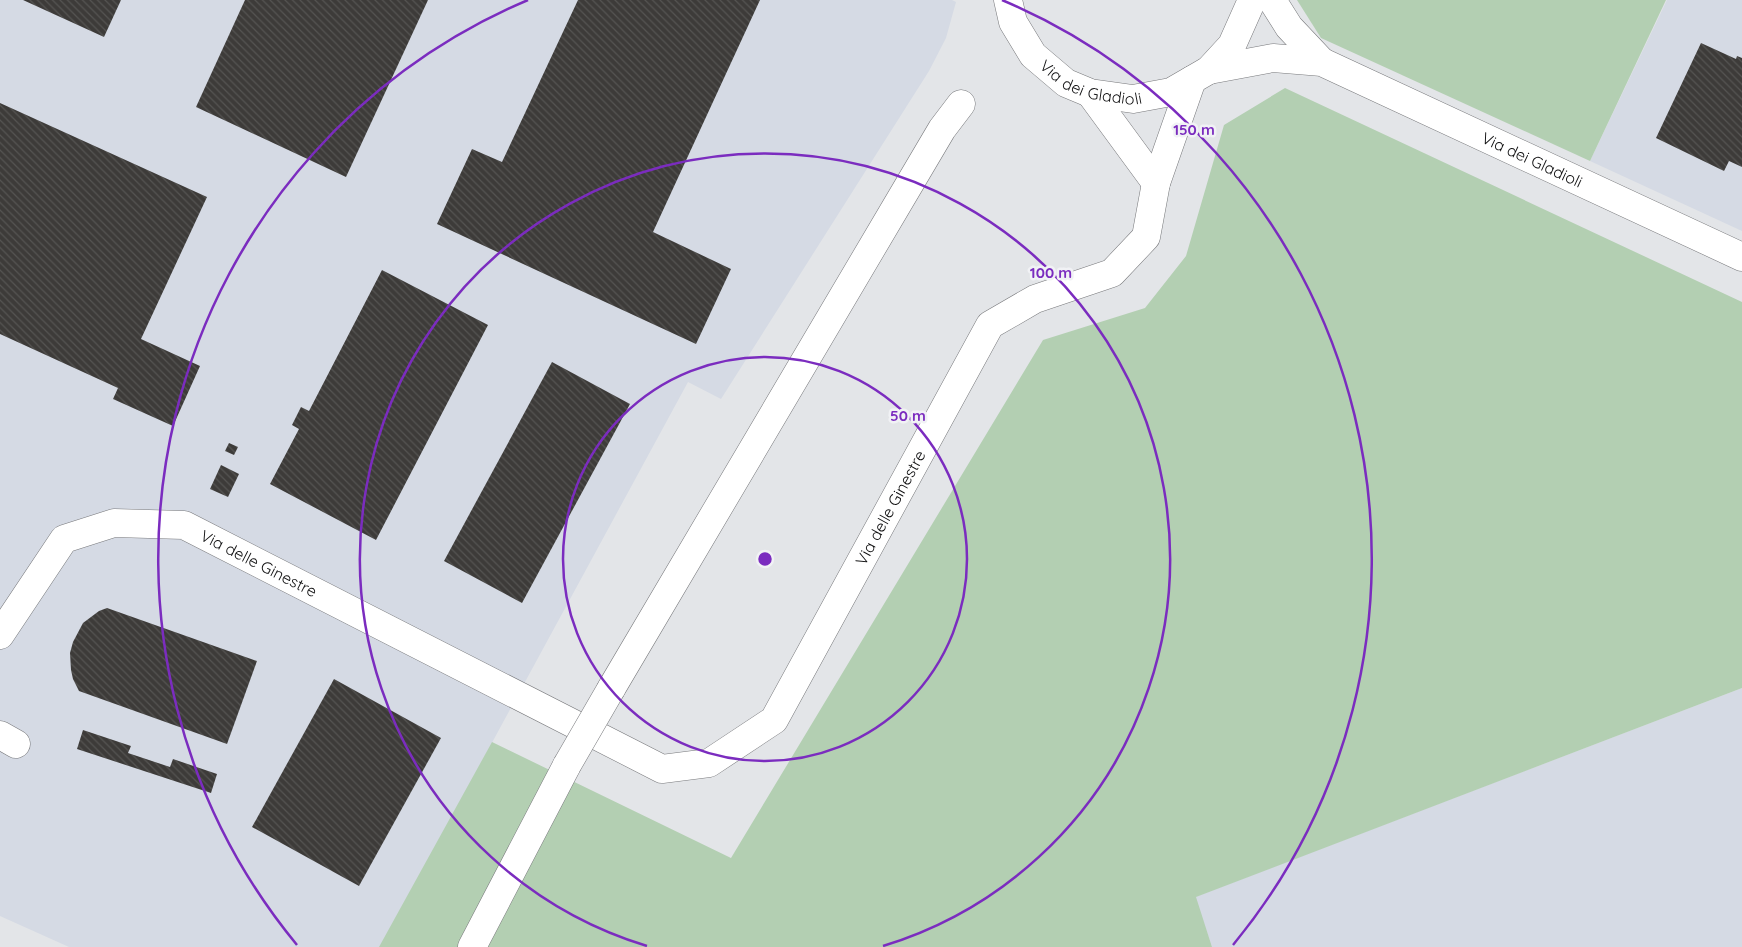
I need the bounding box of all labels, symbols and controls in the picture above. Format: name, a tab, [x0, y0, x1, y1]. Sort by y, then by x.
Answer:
street label: Via dei Gladioli	[1036, 55, 1143, 109]
text: 150 m	[1173, 120, 1215, 139]
street label: Via dei Gladioli	[1478, 128, 1586, 192]
text: 100 m	[1030, 263, 1072, 282]
text: 50 m	[890, 406, 926, 425]
street label: Via delle Ginestre	[851, 447, 930, 569]
street label: Via delle Ginestre	[197, 525, 321, 601]
centre of rings	[756, 550, 774, 568]

